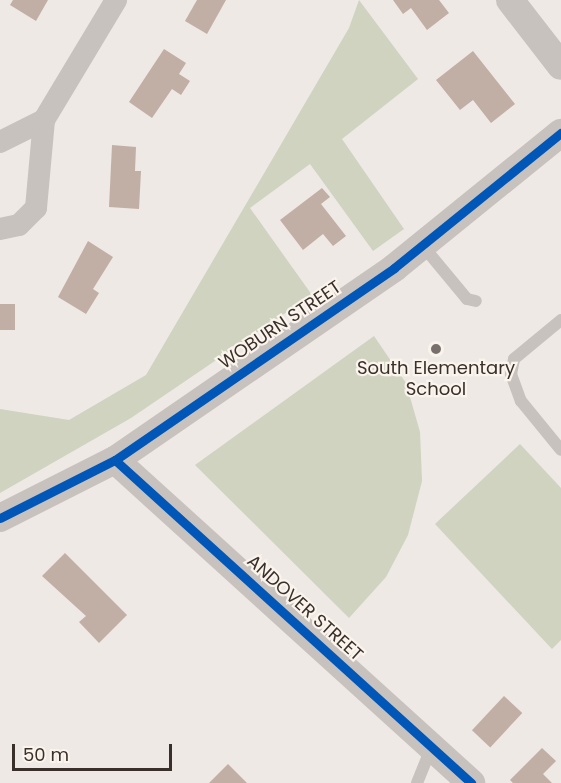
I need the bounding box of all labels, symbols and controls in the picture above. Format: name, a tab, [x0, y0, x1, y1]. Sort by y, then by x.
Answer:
street label: WOBURN STREET	[215, 276, 345, 374]
marker: South Elementary School	[429, 342, 443, 356]
place label: South Elementary School	[357, 358, 515, 400]
street label: ANDOVER STREET	[243, 550, 367, 666]
scale bar	[15, 732, 176, 770]
text: 50 m	[23, 742, 69, 767]

